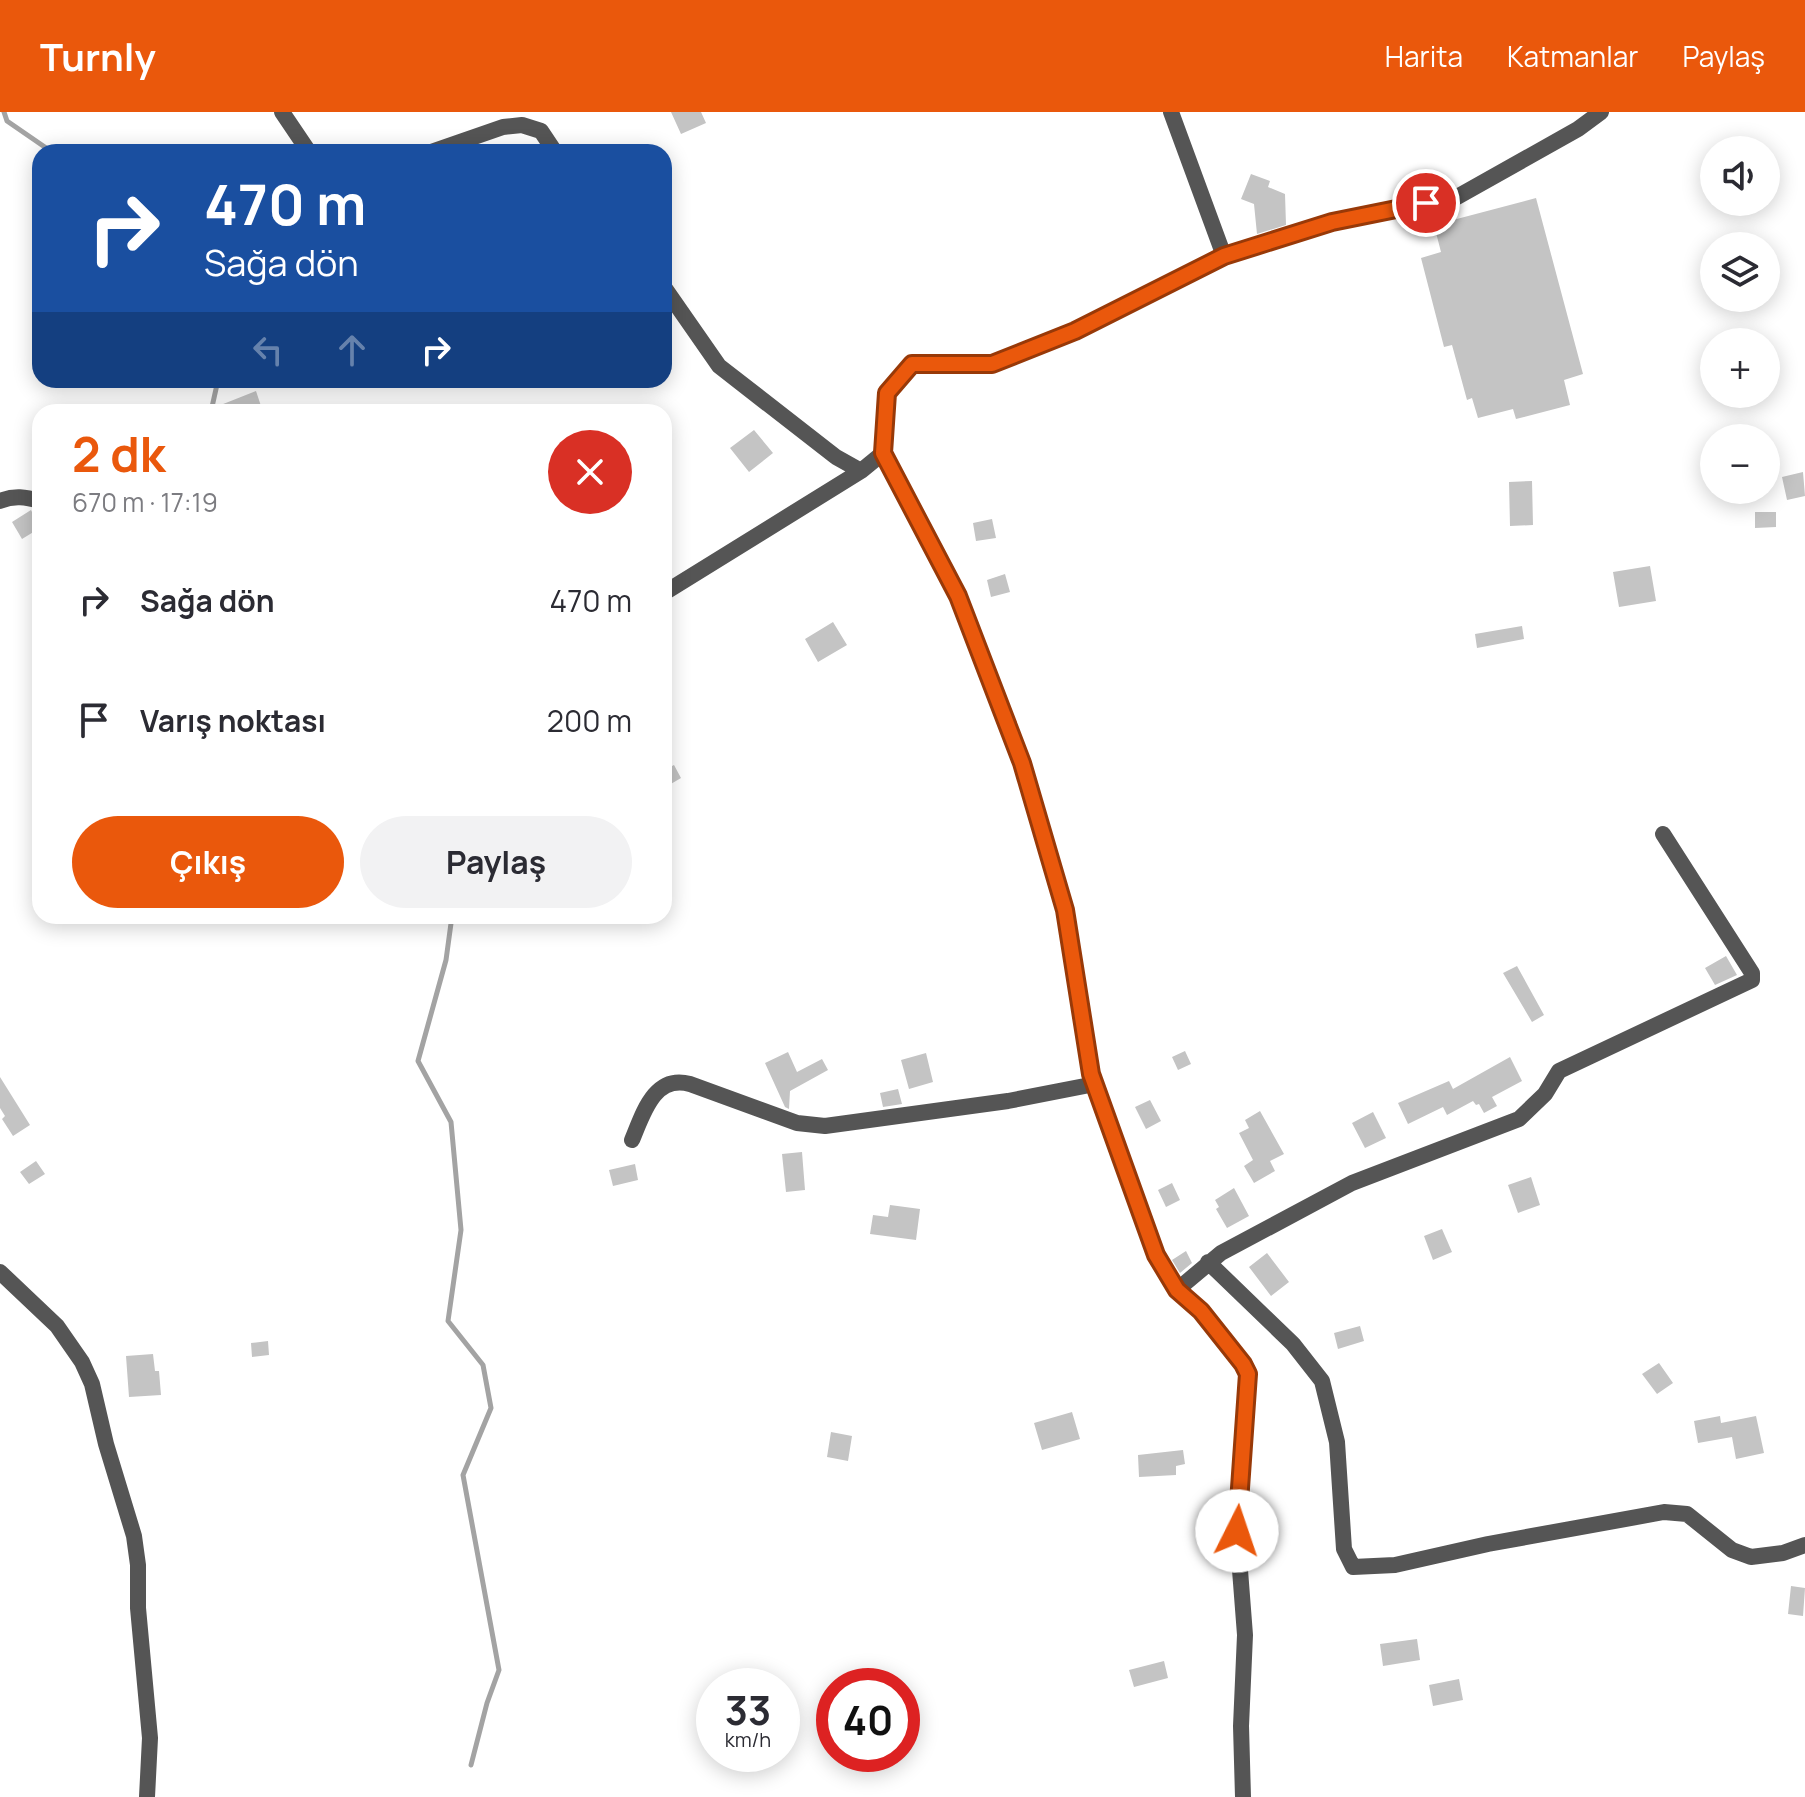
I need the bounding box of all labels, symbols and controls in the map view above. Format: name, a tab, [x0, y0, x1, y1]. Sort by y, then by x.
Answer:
text: Turnly	[40, 30, 156, 82]
text: Harita	[1385, 37, 1463, 75]
text: Katmanlar	[1507, 37, 1638, 75]
text: Paylaş	[1682, 37, 1765, 75]
map controls	[1700, 136, 1780, 504]
button: sound	[1700, 136, 1780, 216]
text: 470 m	[204, 165, 366, 242]
pin	[1392, 169, 1460, 237]
icon: right	[72, 176, 176, 280]
icon: arrive	[1404, 181, 1448, 225]
button: layers	[1700, 232, 1780, 312]
text: Sağa dön	[204, 238, 359, 287]
icon: left	[246, 328, 290, 372]
icon: ahead	[330, 328, 374, 372]
icon: right	[414, 328, 458, 372]
button: +	[1700, 328, 1780, 408]
text: 2 dk	[72, 421, 166, 486]
button: −	[1700, 424, 1780, 504]
button: close	[548, 430, 632, 514]
text: 670 m · 17:19	[72, 484, 218, 520]
icon: right	[72, 578, 116, 622]
text: Sağa dön	[140, 580, 275, 621]
text: 470 m	[550, 580, 632, 621]
icon: arrive	[72, 698, 116, 742]
text: Varış noktası	[140, 700, 326, 741]
text: 200 m	[547, 700, 632, 741]
button: Çıkış	[72, 816, 344, 908]
button: Paylaş	[360, 816, 632, 908]
position arrow	[1195, 1489, 1279, 1573]
speed limit sign: 40	[816, 1668, 920, 1772]
text: 33	[725, 1682, 771, 1737]
text: km/h	[725, 1726, 771, 1753]

